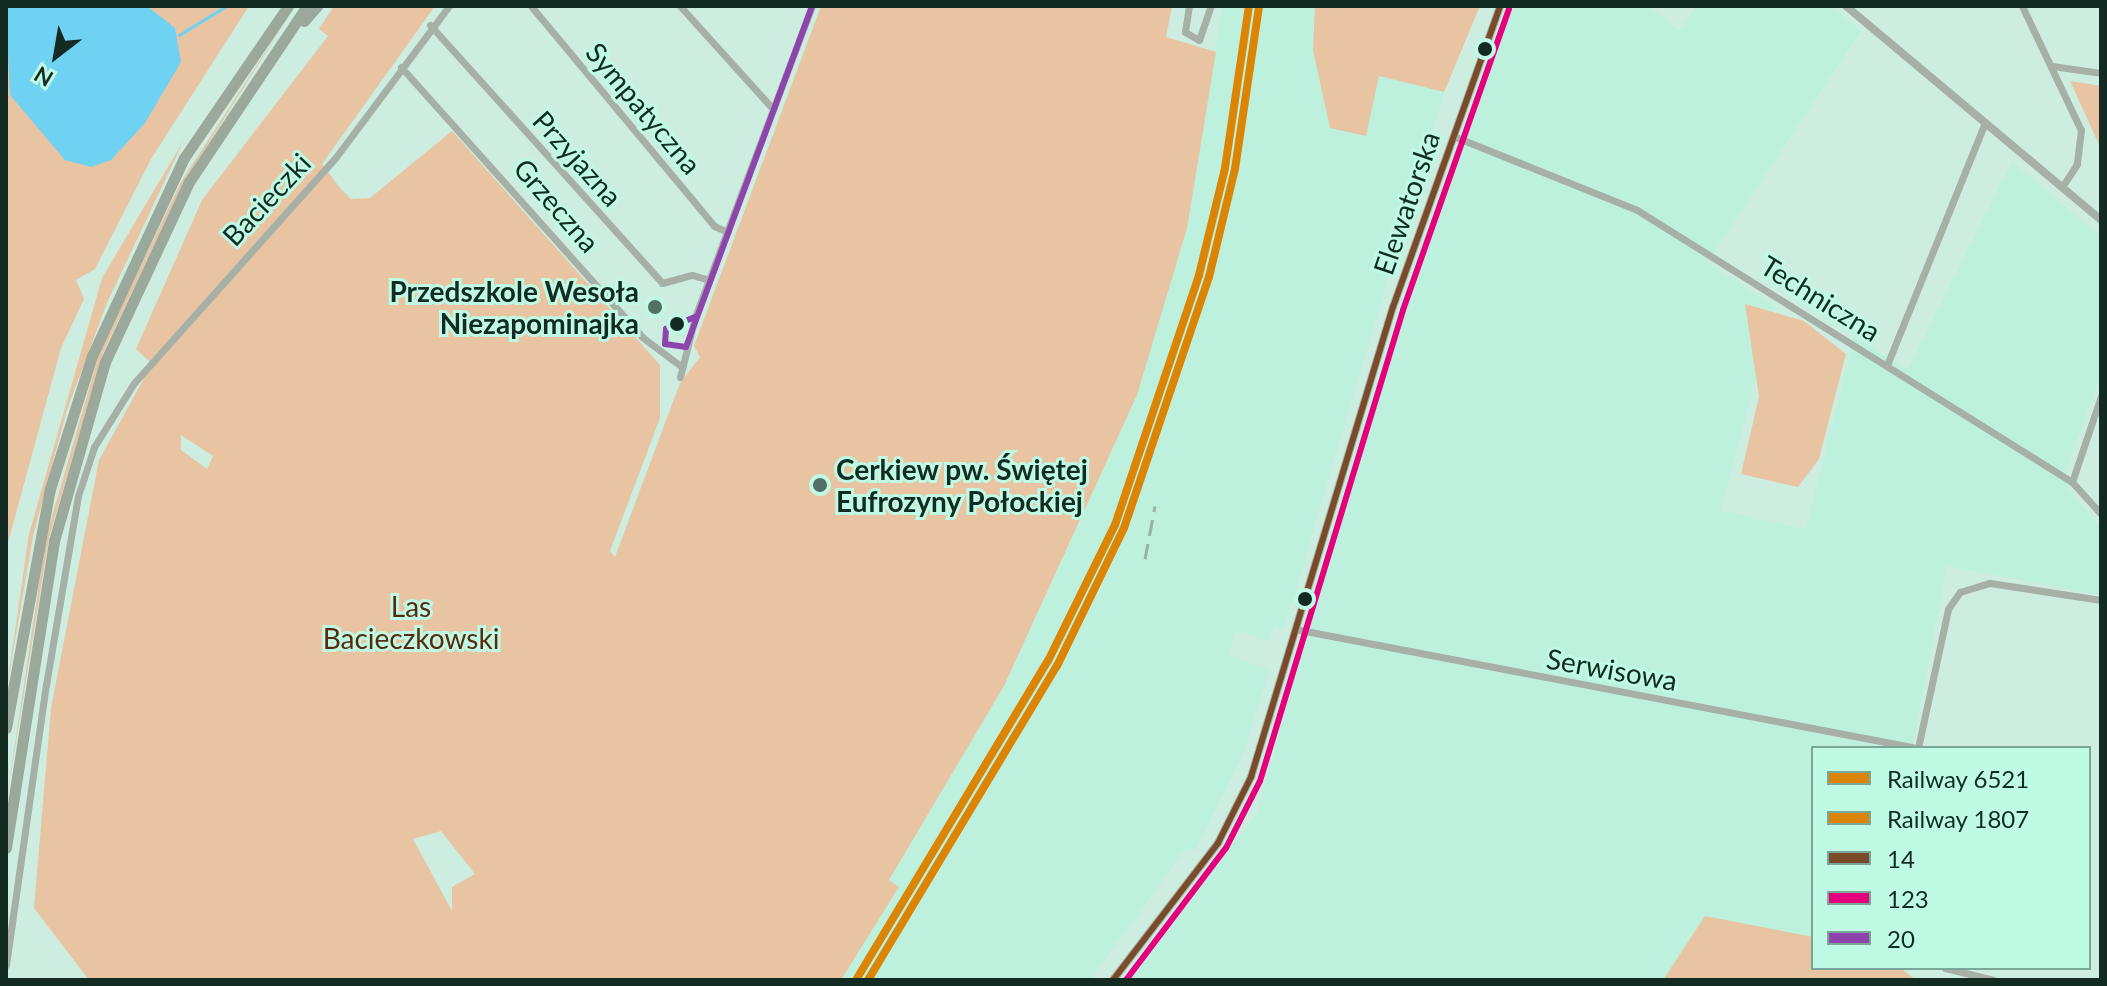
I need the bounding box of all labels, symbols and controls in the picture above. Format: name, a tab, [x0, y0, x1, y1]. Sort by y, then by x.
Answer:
north arrow	[16, 16, 96, 96]
street label: Sympatyczna	[579, 36, 709, 180]
unlabelled marker	[1477, 41, 1493, 57]
text: N	[29, 61, 58, 93]
street label: Przyjazna	[526, 103, 630, 213]
street label: Elewatorska	[1366, 127, 1446, 279]
street label: Bacieczki	[215, 146, 317, 252]
street label: Grzeczna	[507, 151, 607, 259]
street label: Techniczna	[1755, 248, 1887, 348]
place label: Przedszkole Wesoła Niezapominajka	[389, 274, 639, 340]
marker: Przedszkole Wesoła Niezapominajka	[646, 298, 664, 316]
unlabelled marker	[669, 316, 685, 332]
place label: Cerkiew pw. Świętej Eufrozyny Połockiej	[836, 452, 1088, 518]
marker: Cerkiew pw. Świętej Eufrozyny Połockiej	[811, 476, 829, 494]
park label: Las Bacieczkowski	[323, 589, 499, 655]
unlabelled marker	[1297, 591, 1313, 607]
street label: Serwisowa	[1544, 641, 1680, 697]
legend	[1811, 746, 2091, 970]
text: Railway 6521	[1887, 764, 2029, 793]
text: Railway 1807	[1887, 804, 2029, 833]
text: 14	[1887, 844, 1915, 873]
text: 123	[1887, 884, 1929, 913]
text: 20	[1887, 924, 1915, 953]

